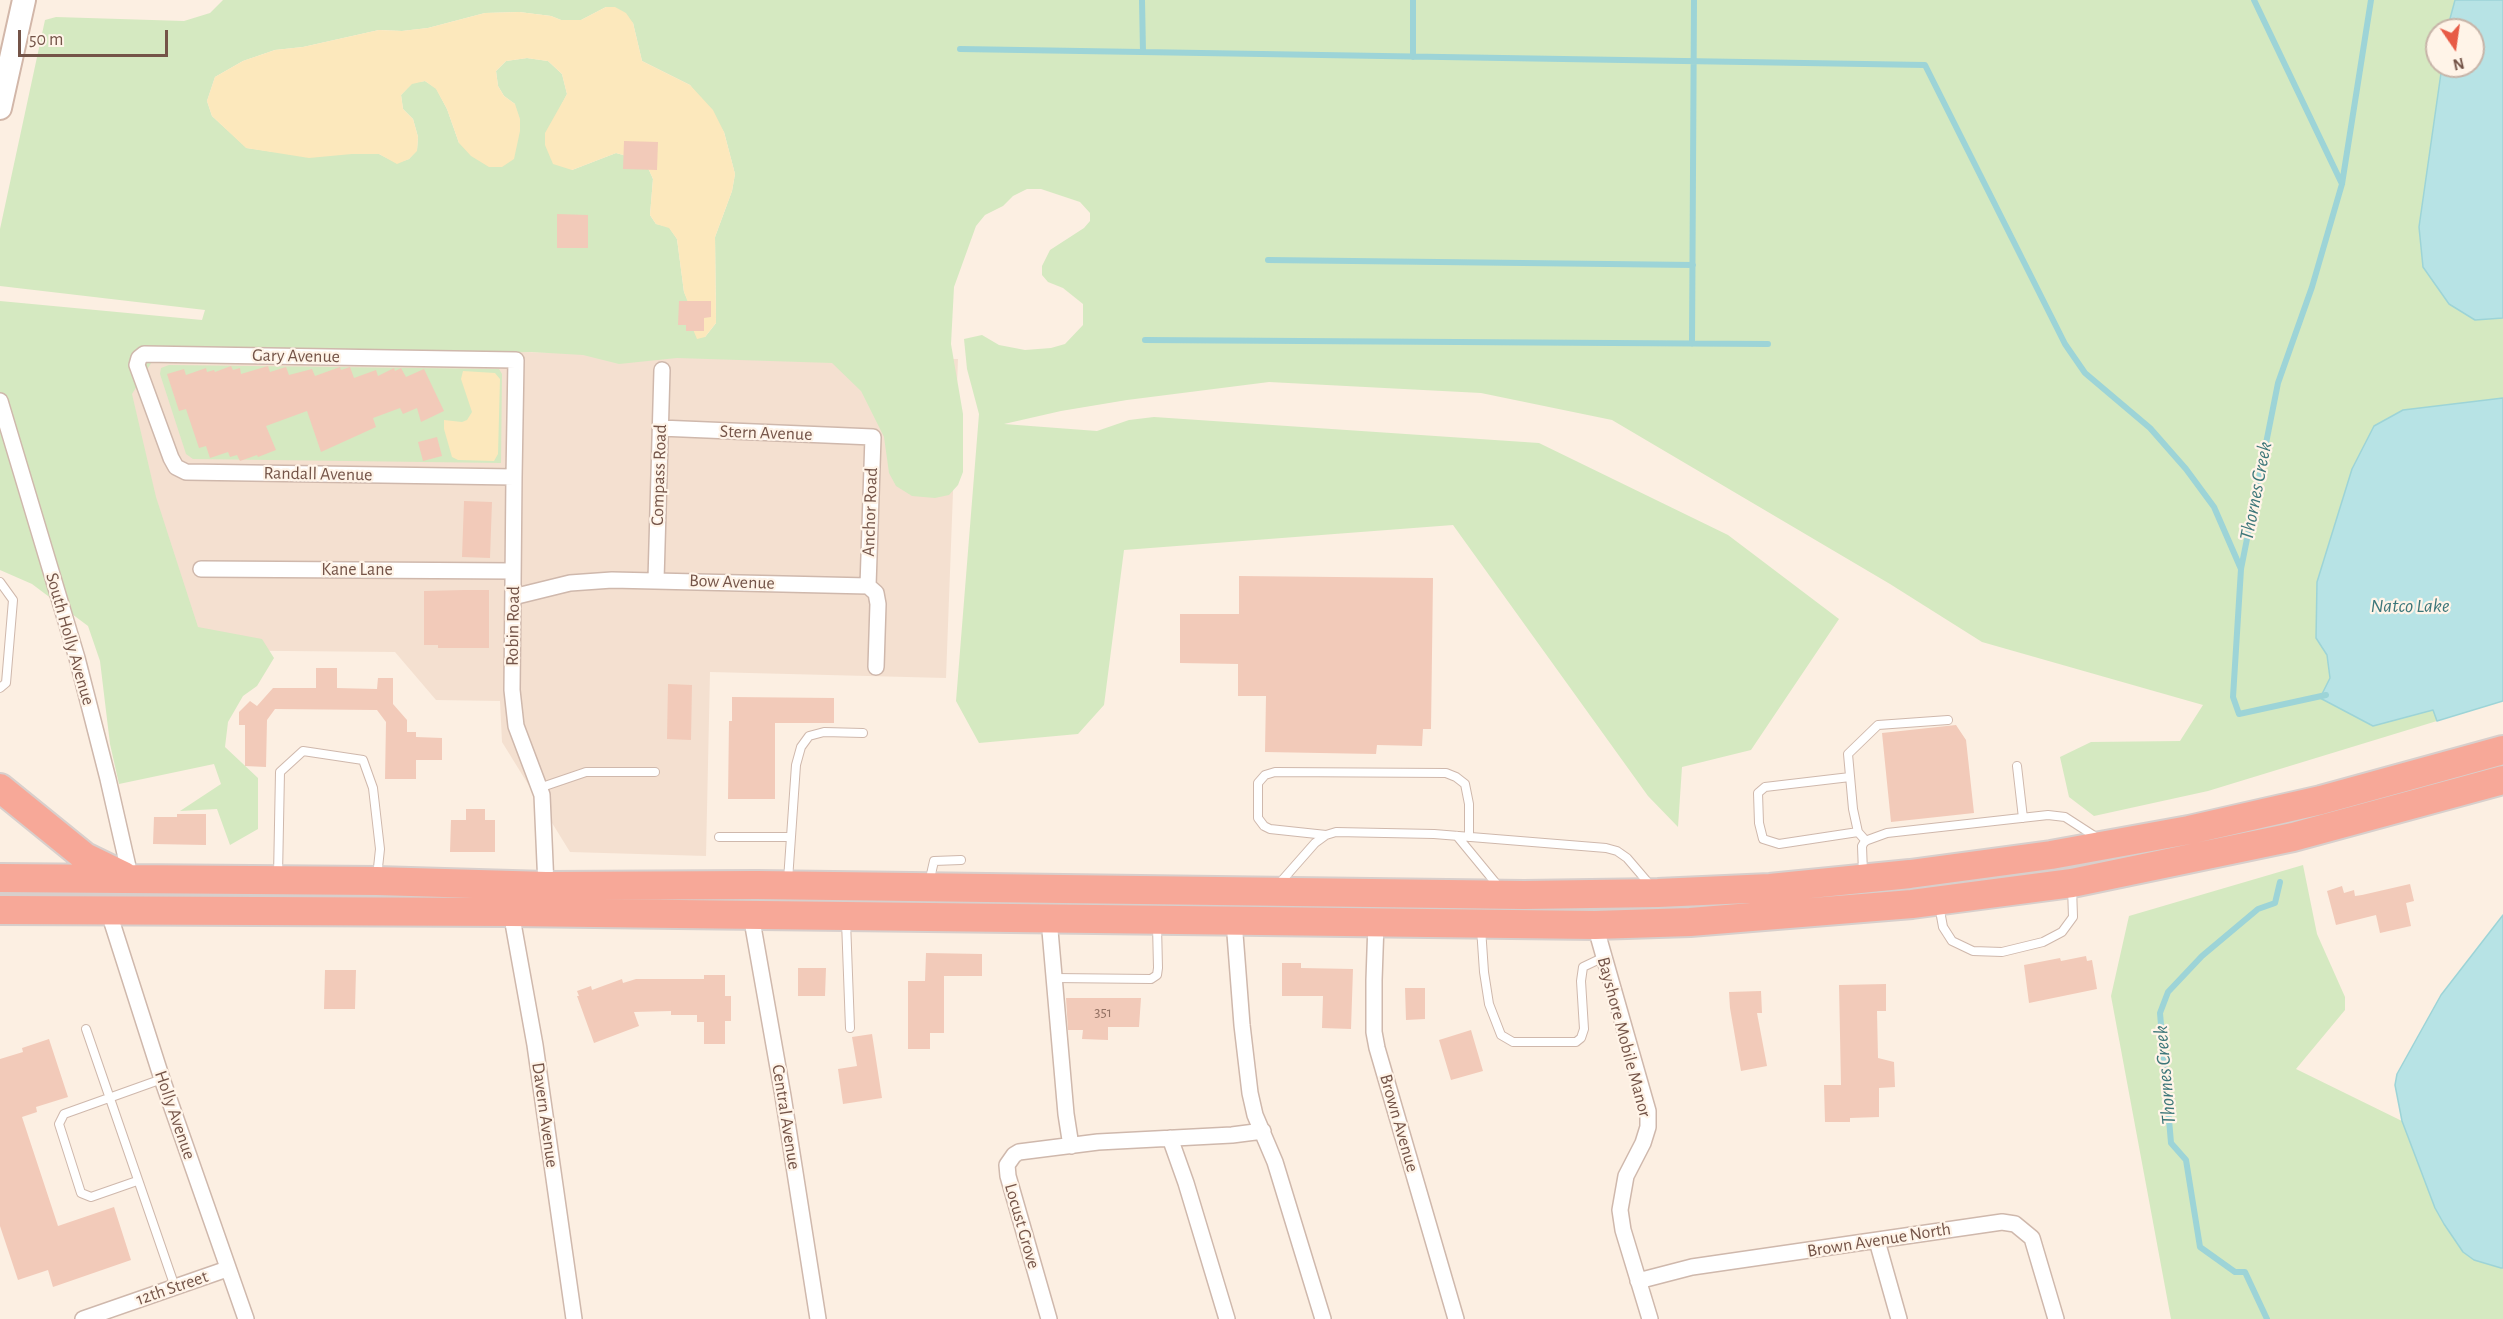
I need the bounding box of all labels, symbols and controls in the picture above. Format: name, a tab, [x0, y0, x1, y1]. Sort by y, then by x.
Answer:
scale bar	[21, 18, 171, 56]
north arrow	[2425, 18, 2485, 78]
text: 50 m	[29, 31, 63, 49]
text: N	[2451, 55, 2466, 73]
street label: Gary Avenue	[252, 344, 340, 368]
street label: Stern Avenue	[719, 421, 813, 445]
street label: Compass Road	[646, 424, 672, 526]
water label: Thornes Creek	[2235, 440, 2277, 542]
street label: Randall Avenue	[263, 462, 373, 486]
street label: Anchor Road	[858, 467, 882, 557]
street label: Kane Lane	[321, 559, 393, 581]
street label: South Holly Avenue	[41, 570, 99, 708]
street label: Bow Avenue	[689, 570, 775, 594]
street label: Robin Road	[502, 586, 524, 666]
water label: Natco Lake	[2371, 594, 2449, 618]
street label: Bayshore Mobile Manor	[1592, 954, 1656, 1120]
house number: 351	[1094, 1003, 1112, 1021]
water label: Thornes Creek	[2149, 1024, 2181, 1126]
street label: Davern Avenue	[527, 1061, 563, 1169]
street label: Central Avenue	[767, 1063, 805, 1171]
street label: Holly Avenue	[150, 1068, 200, 1162]
street label: Brown Avenue	[1375, 1072, 1423, 1174]
street label: Locust Grove	[999, 1181, 1045, 1271]
street label: Brown Avenue North	[1806, 1218, 1952, 1262]
street label: 12th Street	[133, 1266, 211, 1310]

